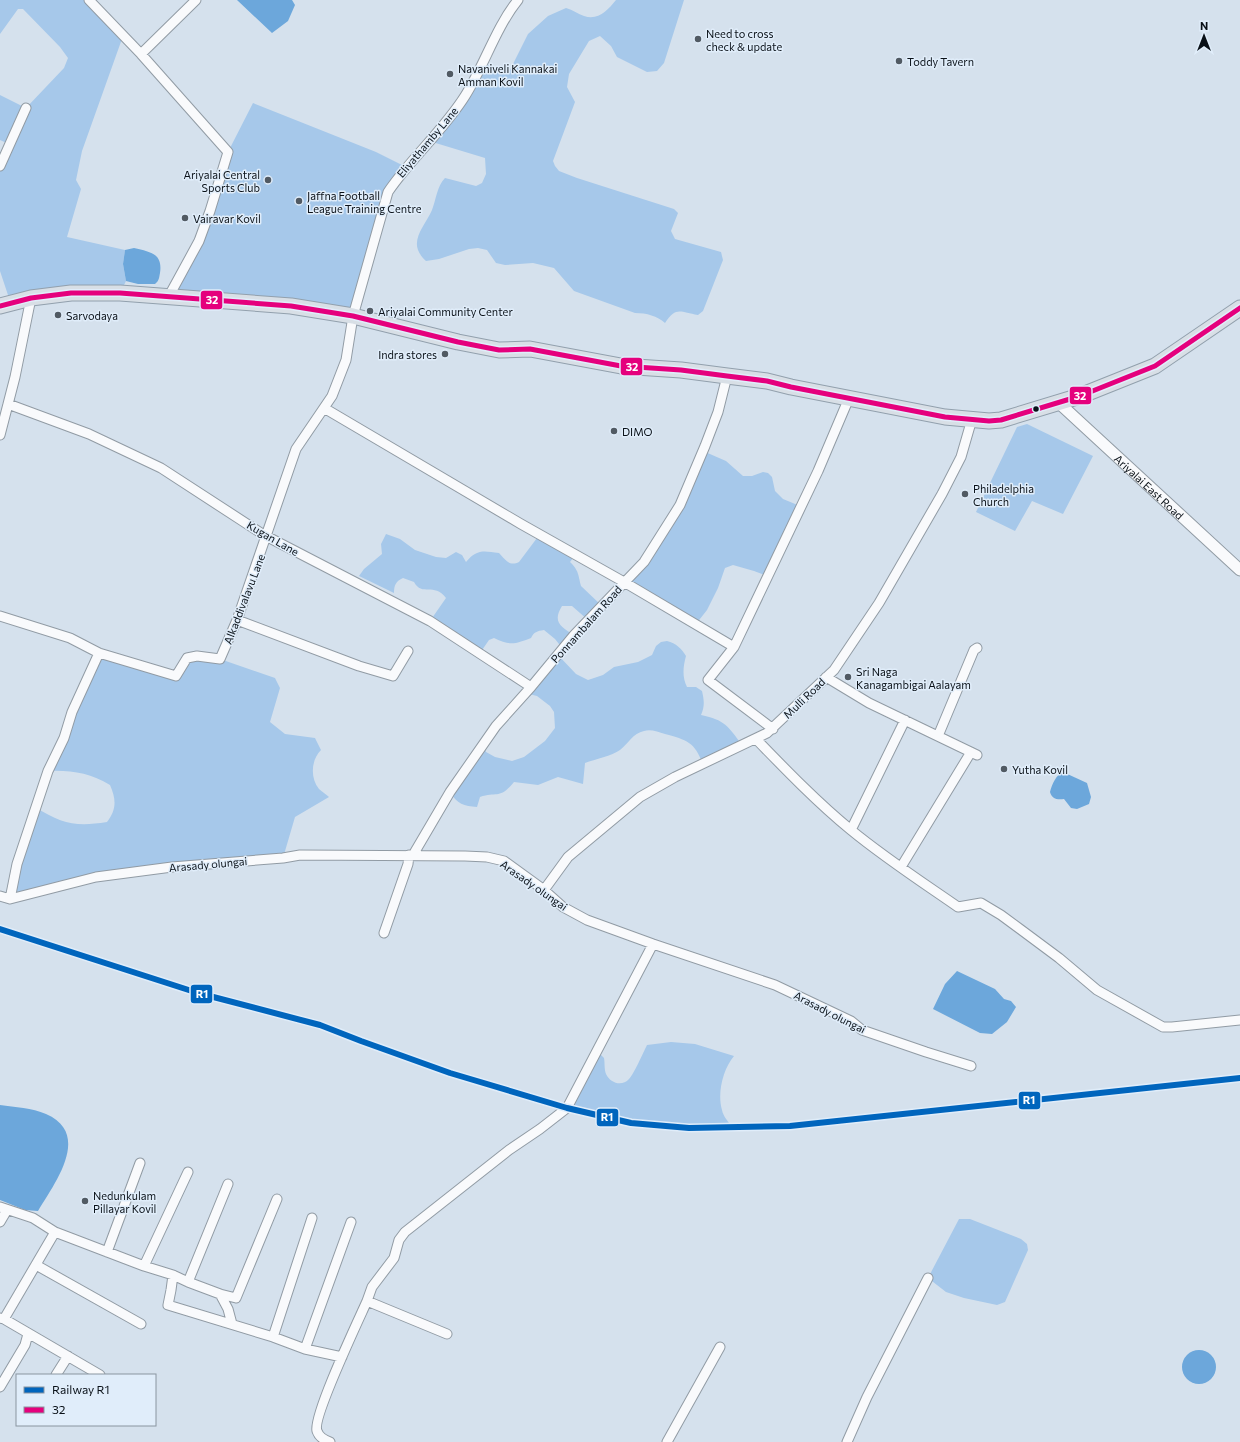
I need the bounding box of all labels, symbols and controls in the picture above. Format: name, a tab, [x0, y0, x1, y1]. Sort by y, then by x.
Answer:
north arrow	[1184, 16, 1224, 56]
text: N	[1200, 19, 1208, 32]
place label: Need to cross check & update	[706, 27, 782, 53]
marker: Need to cross check & update	[693, 34, 703, 44]
place label: Toddy Tavern	[907, 55, 974, 68]
marker: Toddy Tavern	[894, 56, 904, 66]
place label: Navaniveli Kannakai Amman Kovil	[458, 62, 558, 88]
marker: Navaniveli Kannakai Amman Kovil	[445, 69, 455, 79]
street label: Eliyathamby Lane	[394, 104, 460, 180]
place label: Ariyalai Central Sports Club	[183, 168, 260, 194]
marker: Ariyalai Central Sports Club	[263, 175, 273, 185]
place label: Jaffna Football League Training Centre	[307, 189, 422, 215]
marker: Jaffna Football League Training Centre	[294, 196, 304, 206]
place label: Vairavar Kovil	[193, 212, 261, 225]
marker: Vairavar Kovil	[180, 213, 190, 223]
line badge: 32	[200, 290, 223, 310]
text: 32	[206, 293, 218, 306]
place label: Ariyalai Community Center	[378, 305, 513, 318]
marker: Ariyalai Community Center	[365, 306, 375, 316]
place label: Sarvodaya	[66, 309, 118, 322]
marker: Sarvodaya	[53, 310, 63, 320]
place label: Indra stores	[378, 348, 437, 361]
marker: Indra stores	[440, 349, 450, 359]
line badge: 32	[620, 357, 643, 376]
text: 32	[626, 360, 638, 373]
line badge: 32	[1069, 386, 1092, 405]
text: 32	[1074, 389, 1086, 402]
unlabelled marker	[1031, 404, 1041, 414]
place label: DIMO	[622, 425, 653, 438]
marker: DIMO	[609, 426, 619, 436]
street label: Ariyalai East Road	[1112, 451, 1187, 521]
place label: Philadelphia Church	[973, 482, 1034, 508]
marker: Philadelphia Church	[960, 489, 970, 499]
street label: Kugan Lane	[245, 518, 301, 558]
street label: Alkaddivalavu Lane	[221, 552, 267, 646]
street label: Ponnambalam Road	[548, 583, 624, 665]
place label: Sri Naga Kanagambigai Aalayam	[856, 665, 971, 691]
marker: Sri Naga Kanagambigai Aalayam	[843, 672, 853, 682]
street label: Mulli Road	[780, 675, 828, 721]
place label: Yutha Kovil	[1012, 763, 1068, 776]
marker: Yutha Kovil	[999, 764, 1009, 774]
street label: Arasady olungai	[168, 854, 248, 874]
street label: Arasady olungai	[498, 857, 570, 913]
line badge: R1	[190, 984, 213, 1004]
text: R1	[196, 987, 208, 1000]
street label: Arasady olungai	[792, 988, 868, 1036]
line badge: R1	[1018, 1091, 1041, 1110]
text: R1	[1023, 1093, 1035, 1106]
line badge: R1	[596, 1108, 619, 1127]
text: R1	[601, 1110, 613, 1123]
place label: Nedunkulam Pillayar Kovil	[93, 1189, 156, 1215]
marker: Nedunkulam Pillayar Kovil	[80, 1196, 90, 1206]
legend	[16, 1374, 156, 1426]
text: Railway R1	[52, 1382, 110, 1396]
text: 32	[52, 1402, 66, 1416]

